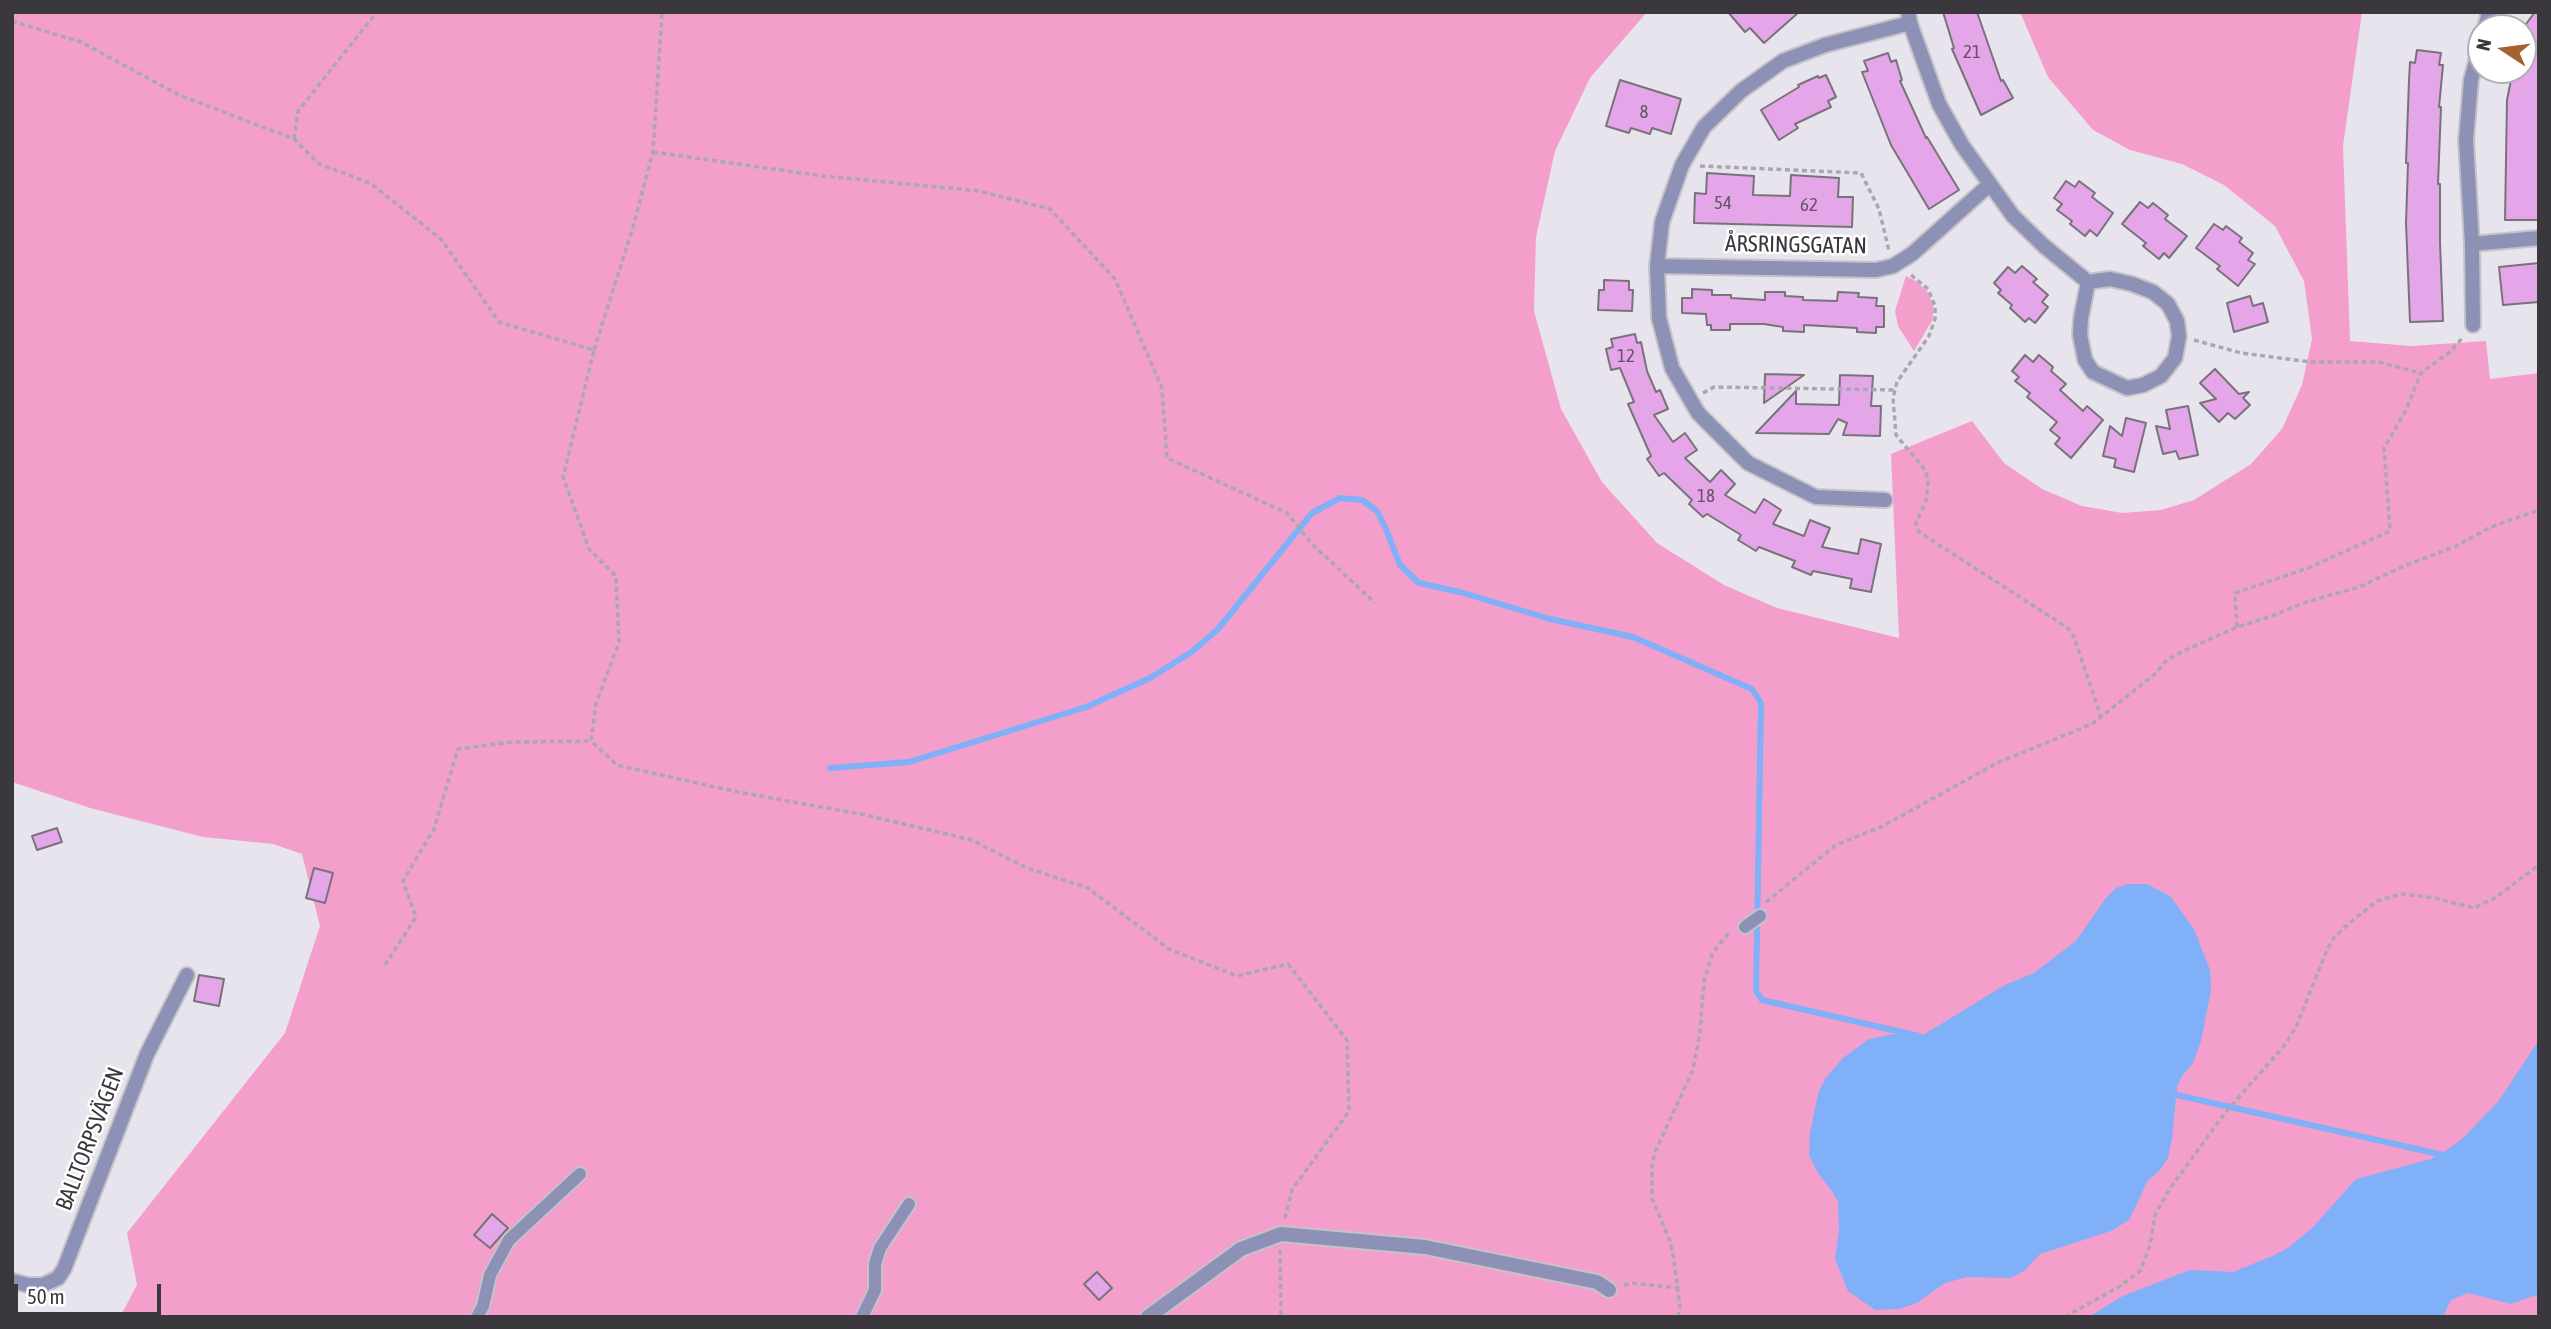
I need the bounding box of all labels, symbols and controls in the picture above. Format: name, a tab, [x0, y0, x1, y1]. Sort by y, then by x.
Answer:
north arrow	[2467, 14, 2537, 84]
text: N	[2472, 37, 2495, 53]
house number: 21	[1963, 41, 1981, 63]
house number: 8	[1640, 101, 1648, 123]
house number: 54	[1714, 192, 1732, 214]
house number: 62	[1800, 194, 1818, 216]
street label: ÅRSRINGSGATAN	[1725, 230, 1867, 260]
house number: 12	[1617, 345, 1635, 367]
house number: 18	[1697, 485, 1715, 507]
street label: BALLTORPSVÄGEN	[50, 1064, 130, 1214]
scale bar	[18, 1270, 164, 1314]
text: 50 m	[27, 1284, 65, 1308]

